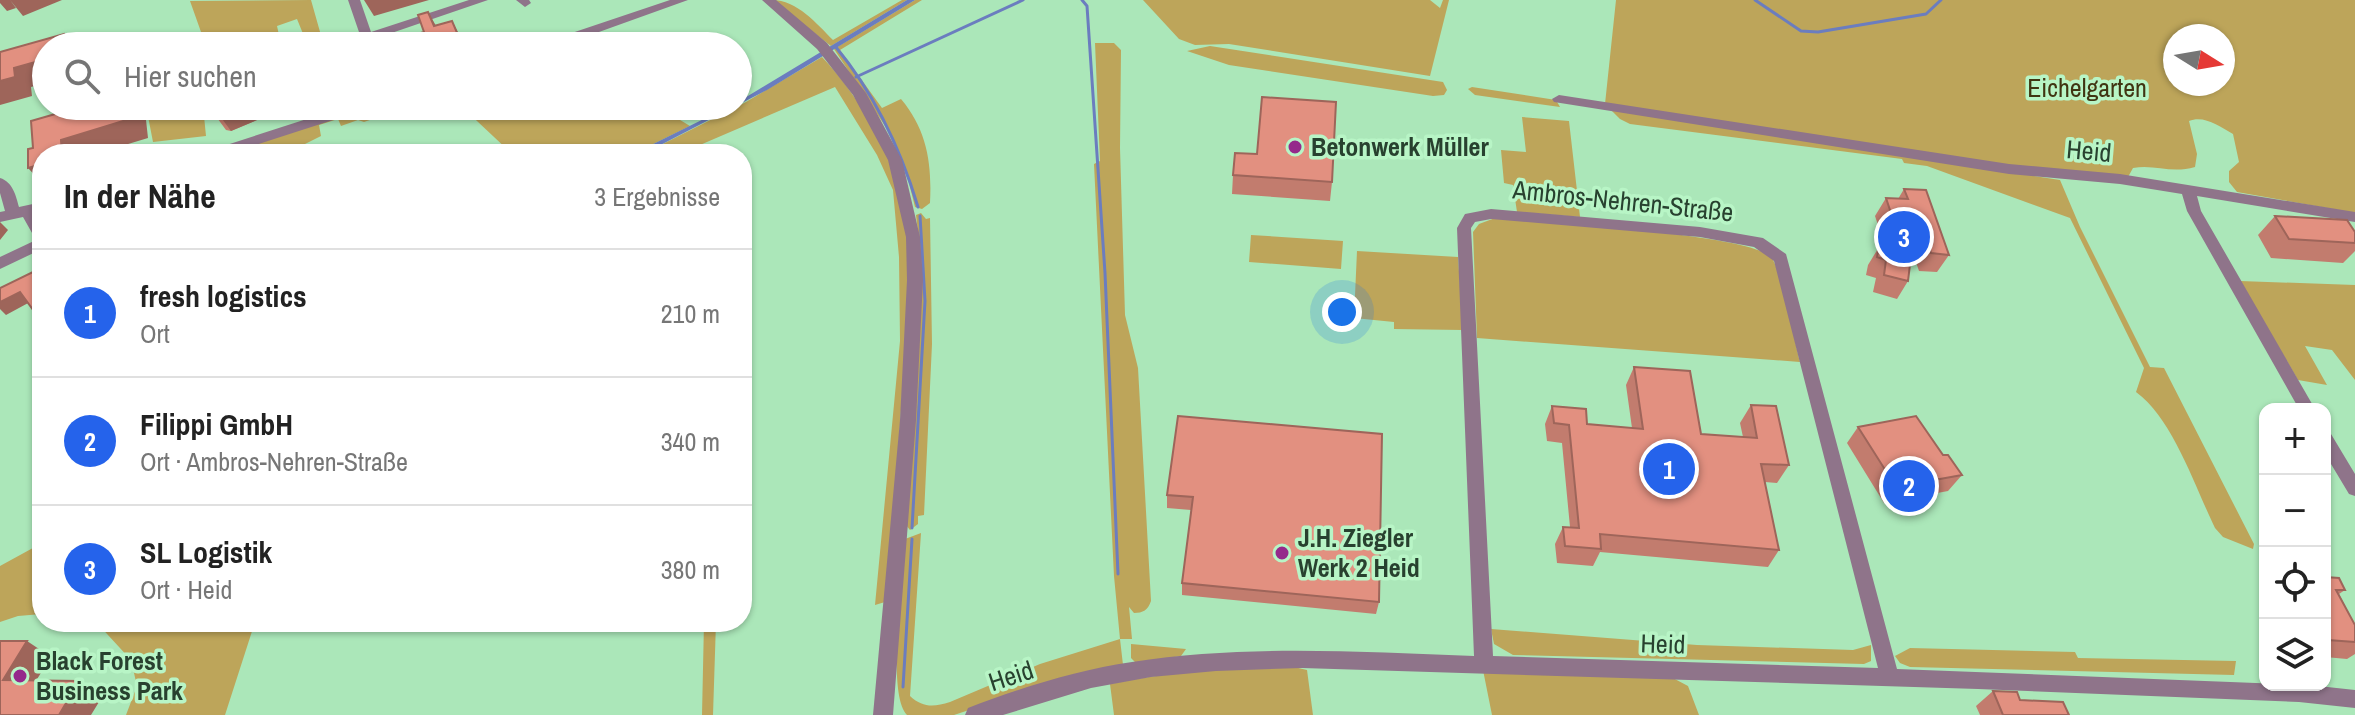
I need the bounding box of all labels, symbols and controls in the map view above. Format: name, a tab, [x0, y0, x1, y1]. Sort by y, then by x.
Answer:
north arrow	[2163, 24, 2235, 96]
search box	[32, 32, 752, 120]
icon: search	[60, 54, 104, 98]
text: Hier suchen	[124, 56, 257, 96]
park label: Eichelgarten	[2027, 70, 2147, 105]
place label: Betonwerk Müller	[1311, 129, 1489, 164]
street label: Heid	[2065, 131, 2113, 170]
marker: Betonwerk Müller	[1286, 138, 1304, 156]
street label: Ambros-Nehren-Straße	[1510, 171, 1735, 229]
text: In der Nähe	[64, 173, 216, 219]
text: 3 Ergebnisse	[594, 179, 720, 214]
pin: 3	[1878, 207, 1930, 267]
text: fresh logistics	[140, 276, 307, 316]
your location	[1322, 292, 1362, 332]
text: 1	[84, 296, 96, 331]
text: 210 m	[661, 296, 720, 331]
text: Ort	[140, 316, 170, 351]
map controls	[2259, 403, 2331, 691]
button: +	[2259, 403, 2331, 475]
text: Filippi GmbH	[140, 404, 293, 444]
text: 2	[84, 424, 96, 459]
text: 340 m	[661, 424, 720, 459]
pin: 1	[1643, 439, 1695, 499]
text: Ort · Ambros-Nehren-Straße	[140, 444, 408, 479]
pin: 2	[1883, 456, 1935, 516]
button: −	[2259, 475, 2331, 547]
place label: J.H. Ziegler Werk 2 Heid	[1298, 520, 1420, 585]
text: SL Logistik	[140, 532, 272, 572]
marker: J.H. Ziegler Werk 2 Heid	[1273, 544, 1291, 562]
button: locate	[2259, 547, 2331, 619]
text: 3	[84, 552, 96, 587]
text: 380 m	[661, 552, 720, 587]
text: Ort · Heid	[140, 572, 232, 607]
button: layers	[2259, 619, 2331, 691]
street label: Heid	[1640, 625, 1686, 662]
place label: Black Forest Business Park	[36, 643, 183, 708]
street label: Heid	[984, 652, 1038, 699]
marker: Black Forest Business Park	[11, 667, 29, 685]

